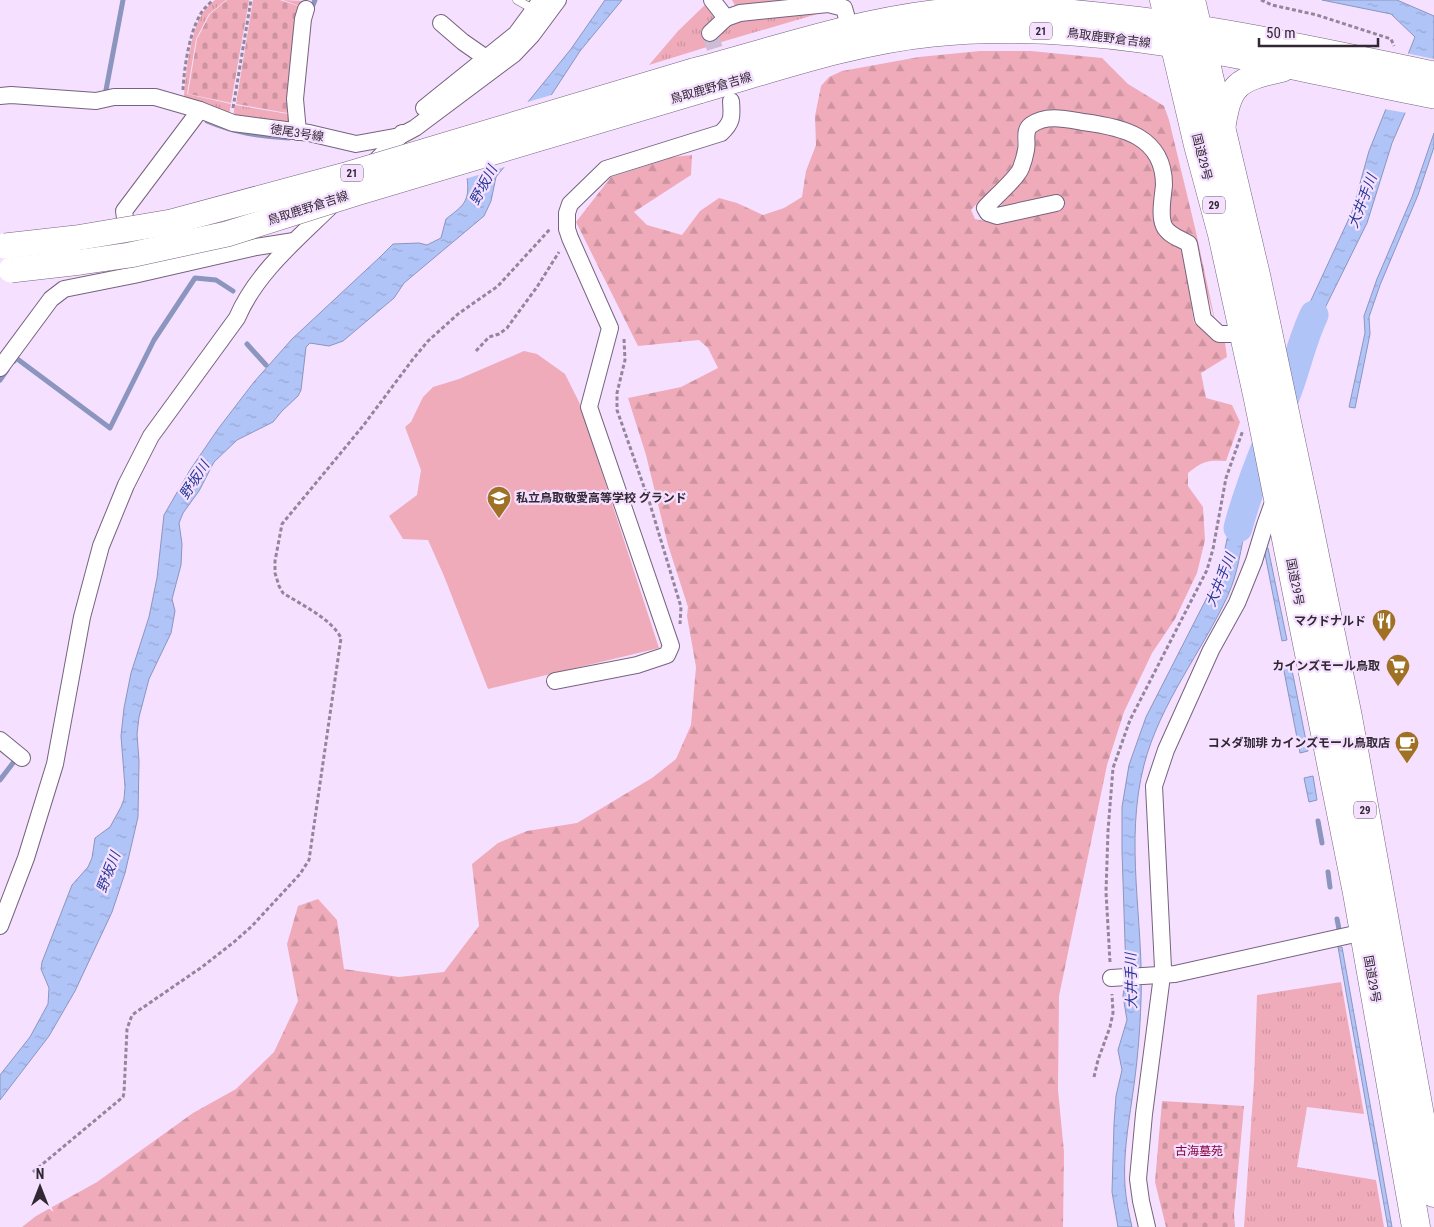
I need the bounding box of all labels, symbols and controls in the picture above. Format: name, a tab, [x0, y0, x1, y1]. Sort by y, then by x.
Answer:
scale bar	[1259, 15, 1378, 47]
road number: 21	[1030, 22, 1052, 40]
text: 50 m	[1266, 24, 1296, 42]
street label: 鳥取鹿野倉吉線	[1066, 26, 1152, 50]
street label: 鳥取鹿野倉吉線	[669, 70, 753, 106]
street label: 徳尾3号線	[269, 122, 325, 144]
street label: 国道29号	[1189, 132, 1215, 182]
water label: 野坂川	[466, 161, 501, 207]
road number: 21	[341, 164, 363, 182]
water label: 大井手川	[1344, 170, 1380, 230]
street label: 鳥取鹿野倉吉線	[266, 188, 350, 228]
road number: 29	[1203, 196, 1225, 214]
water label: 野坂川	[176, 456, 213, 502]
school or university icon: 私立鳥取敬愛高等学校 グランド	[486, 485, 512, 519]
place label: 私立鳥取敬愛高等学校 グランド	[516, 491, 687, 505]
water label: 大井手川	[1202, 549, 1239, 609]
street label: 国道29号	[1284, 557, 1306, 607]
restaurant icon: マクドナルド	[1371, 608, 1397, 642]
place label: マクドナルド	[1294, 614, 1366, 628]
supermarket icon: カインズモール鳥取	[1385, 653, 1411, 687]
place label: カインズモール鳥取	[1272, 659, 1380, 673]
cafe icon: コメダ珈琲 カインズモール鳥取店	[1394, 730, 1420, 764]
place label: コメダ珈琲 カインズモール鳥取店	[1207, 736, 1390, 750]
road number: 29	[1354, 802, 1376, 818]
water label: 野坂川	[93, 848, 124, 894]
water label: 大井手川	[1122, 951, 1139, 1009]
street label: 国道29号	[1361, 954, 1383, 1004]
park label: 古海墓苑	[1175, 1144, 1223, 1158]
north arrow	[15, 1162, 65, 1212]
text: N	[36, 1166, 44, 1182]

